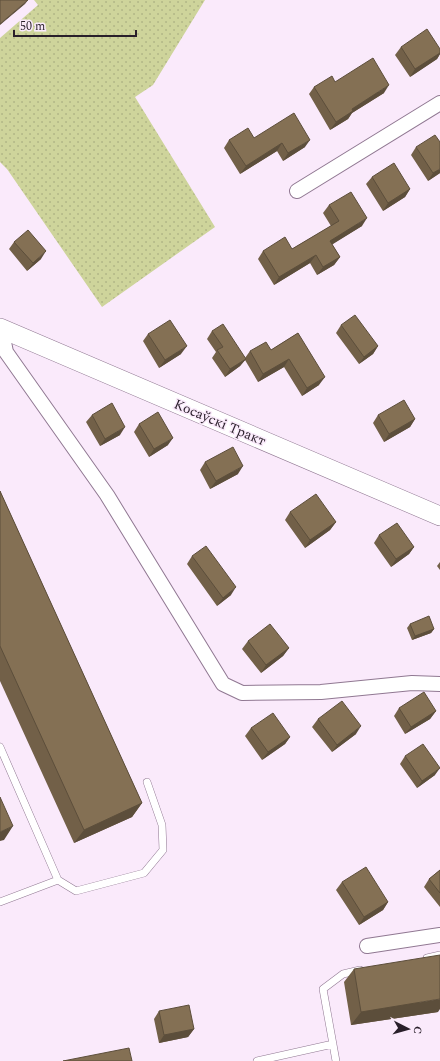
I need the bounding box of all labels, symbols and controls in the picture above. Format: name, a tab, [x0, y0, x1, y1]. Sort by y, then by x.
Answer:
scale bar	[14, 12, 136, 38]
text: 50 m	[20, 17, 45, 36]
street label: Косаўскі Тракт	[171, 394, 269, 451]
north arrow	[388, 1009, 428, 1049]
text: С	[409, 1025, 426, 1035]

